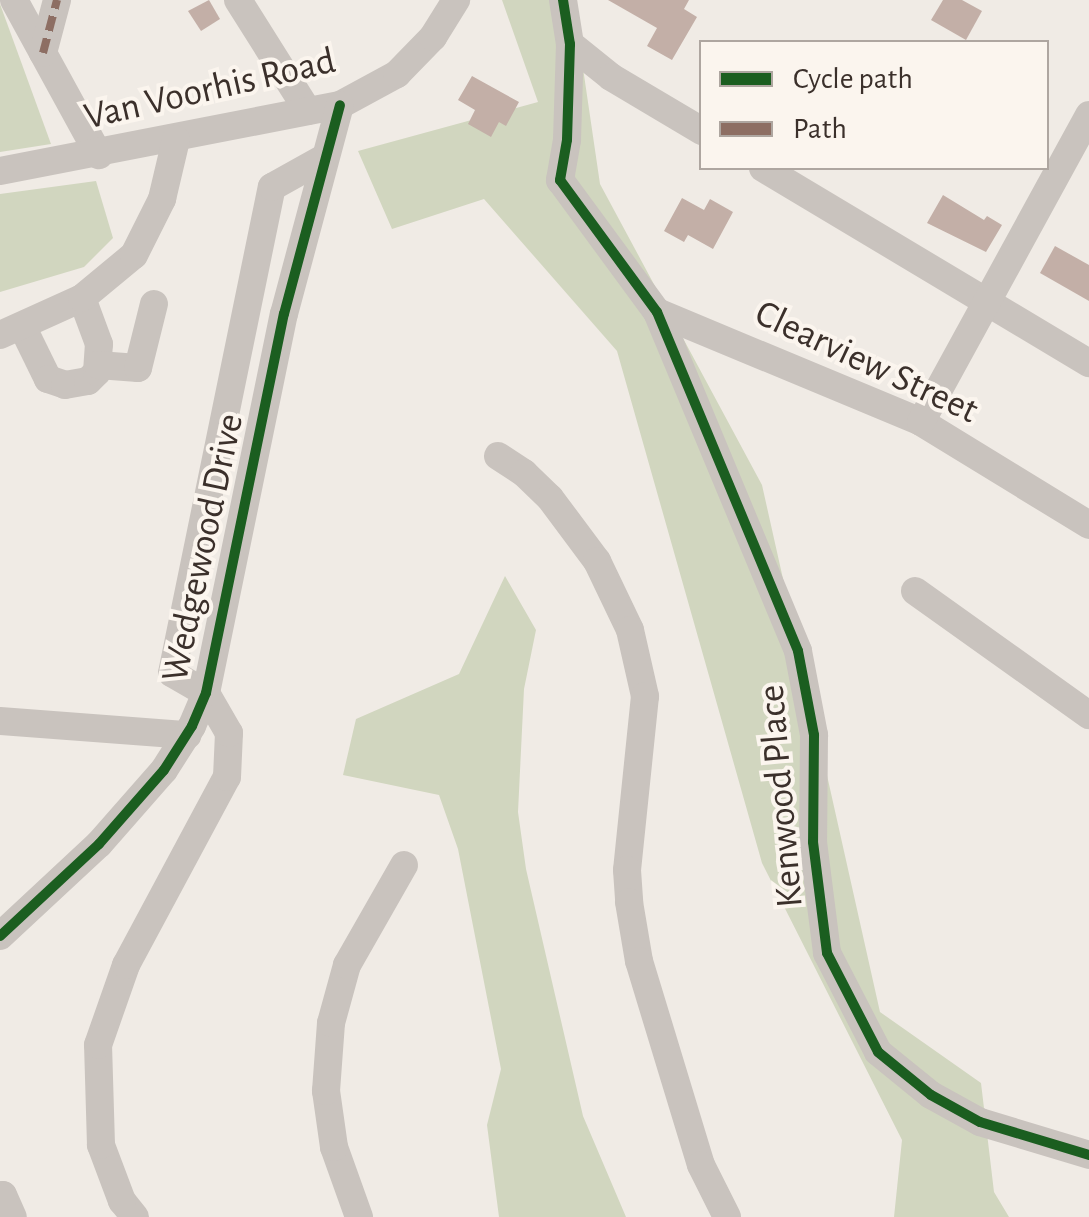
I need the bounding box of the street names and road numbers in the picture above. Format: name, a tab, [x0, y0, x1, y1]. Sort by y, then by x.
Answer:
street label: Van Voorhis Road	[80, 39, 340, 141]
street label: Clearview Street	[747, 291, 985, 435]
street label: Wedgewood Drive	[153, 410, 255, 686]
street label: Kenwood Place	[750, 683, 814, 909]

